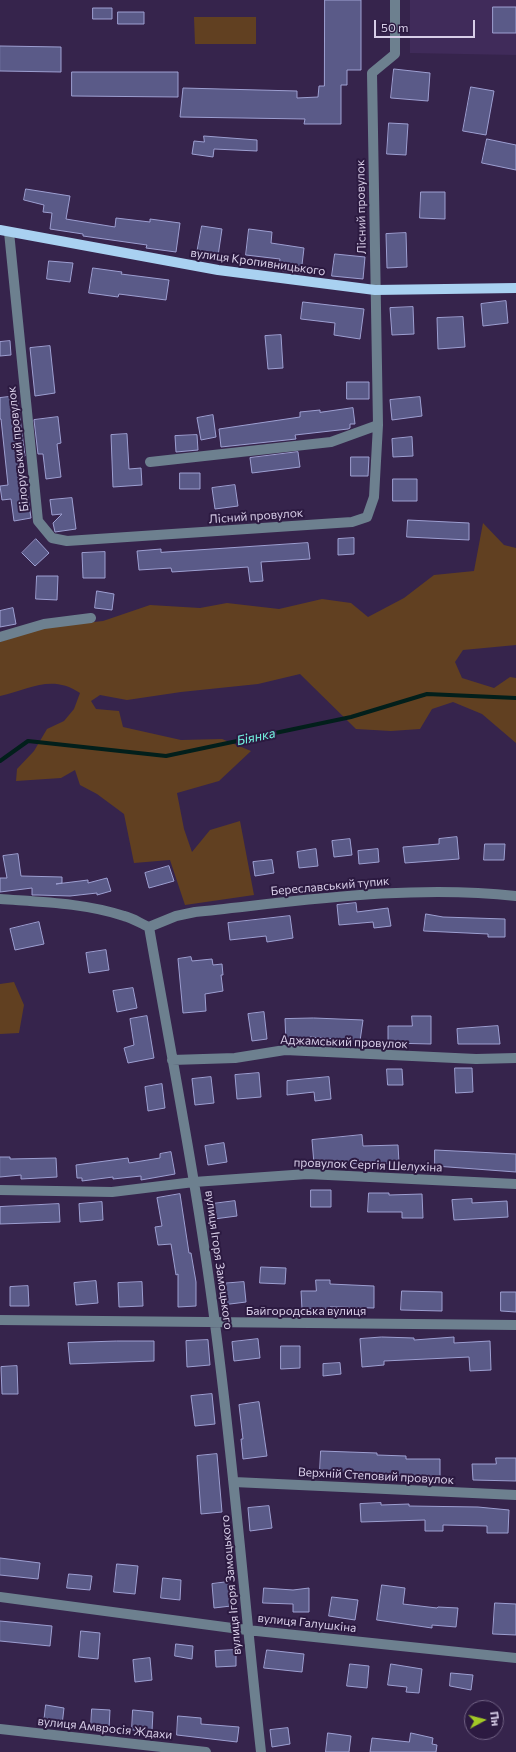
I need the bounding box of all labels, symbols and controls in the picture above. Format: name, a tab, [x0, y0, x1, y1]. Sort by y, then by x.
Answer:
scale bar	[376, 12, 477, 38]
text: 50 m	[381, 20, 409, 34]
street label: Лісний провулок	[353, 160, 369, 254]
street label: вулиця Кропивницького	[189, 245, 327, 279]
street label: Білоруський провулок	[4, 386, 32, 512]
street label: Лісний провулок	[208, 506, 304, 526]
water label: Біянка	[235, 725, 277, 749]
street label: Береславський тупик	[270, 874, 390, 898]
street label: Аджамський провулок	[280, 1033, 408, 1051]
street label: провулок Сергія Шелухіна	[293, 1155, 443, 1175]
street label: вулиця Ігоря Замоцького	[202, 1189, 236, 1331]
street label: Байгородська вулиця	[246, 1304, 366, 1318]
street label: Верхній Степовий провулок	[298, 1465, 454, 1487]
street label: вулиця Ігоря Замоцького	[218, 1514, 244, 1656]
street label: вулиця Галушкіна	[257, 1611, 357, 1635]
north arrow	[464, 1700, 504, 1740]
text: Пн	[488, 1711, 503, 1727]
street label: вулиця Амвросія Ждахи	[37, 1714, 173, 1742]

